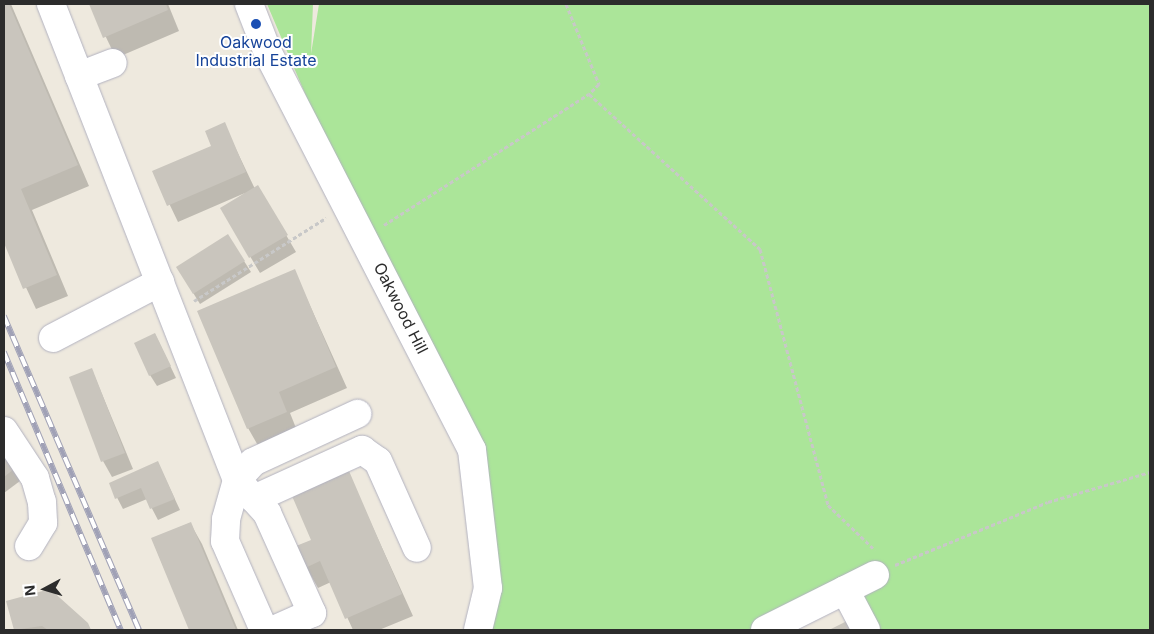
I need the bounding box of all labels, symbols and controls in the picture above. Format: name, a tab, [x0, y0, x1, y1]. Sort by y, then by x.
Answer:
marker: Oakwood Industrial Estate	[250, 18, 262, 30]
place label: Oakwood Industrial Estate	[196, 32, 316, 70]
street label: Oakwood Hill	[370, 259, 432, 357]
north arrow	[20, 564, 70, 614]
text: N	[21, 584, 39, 597]

